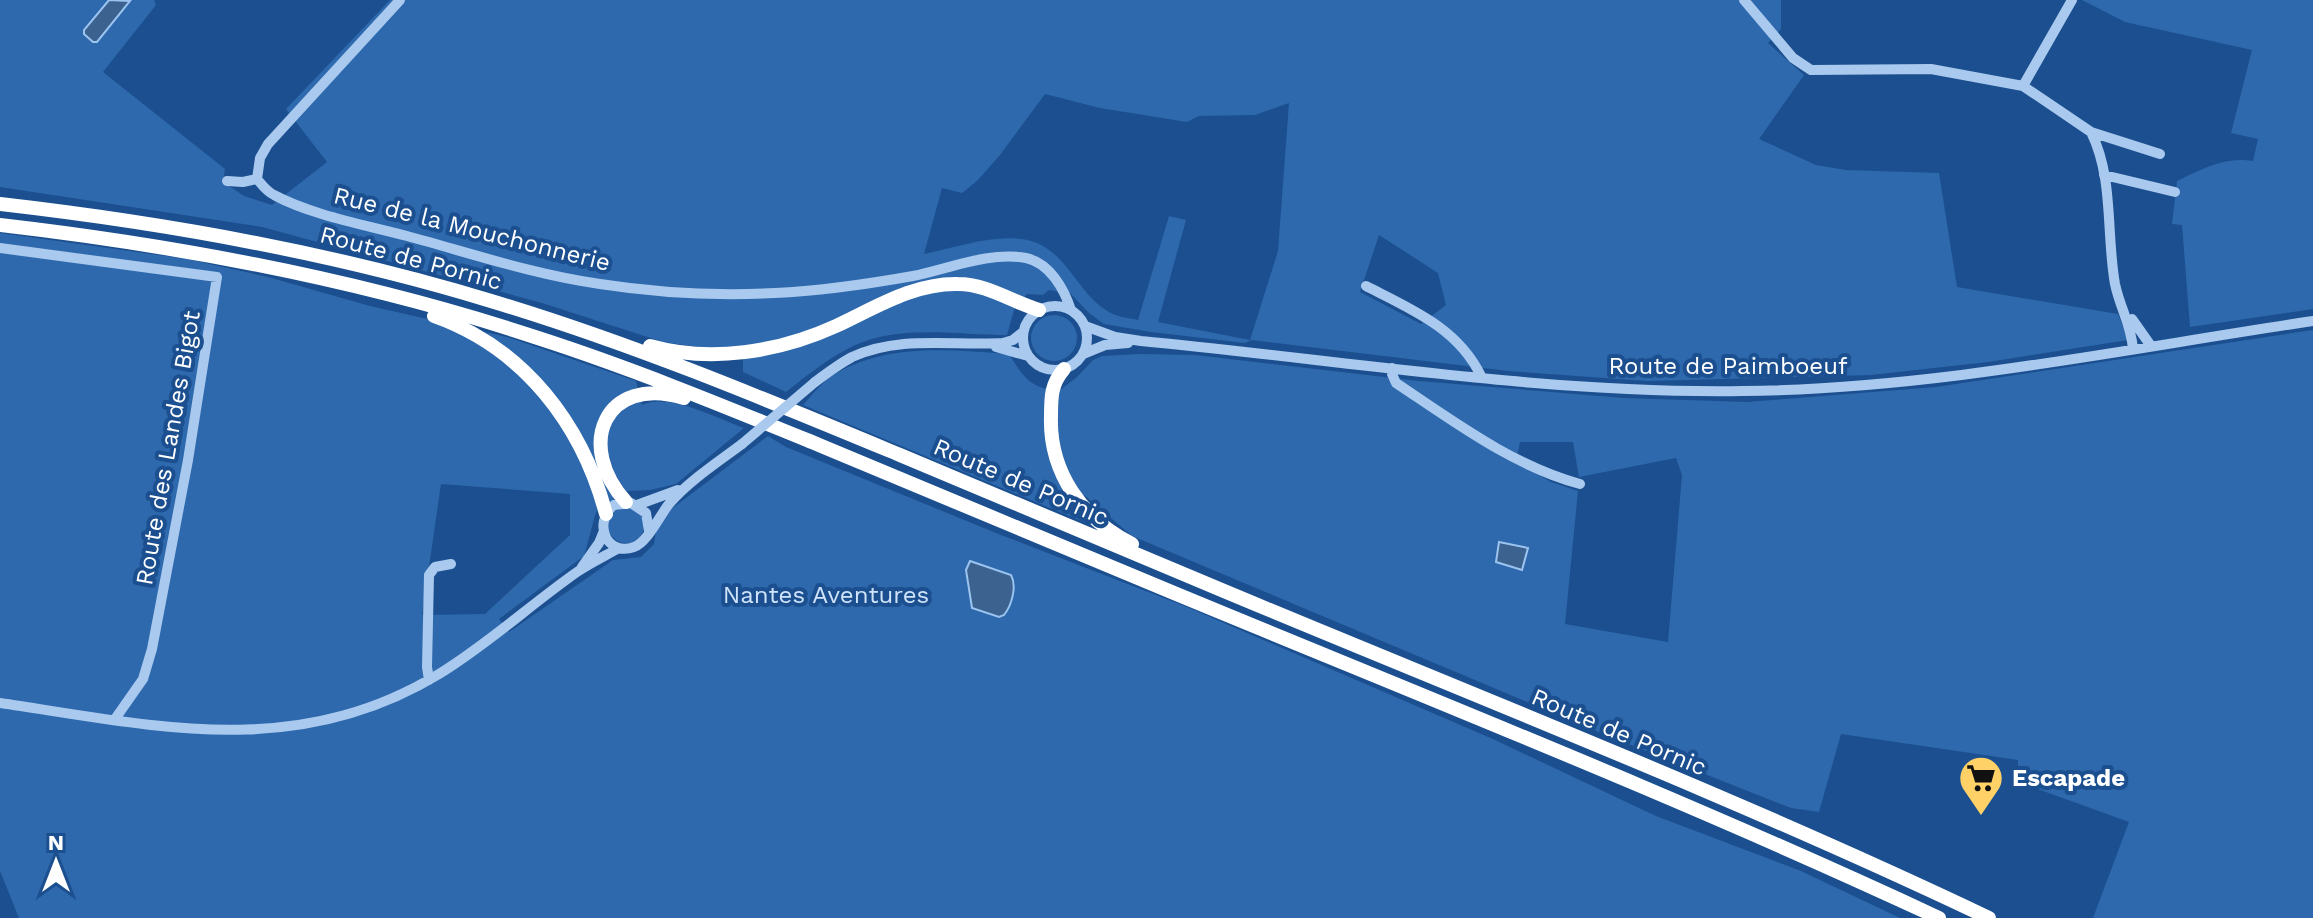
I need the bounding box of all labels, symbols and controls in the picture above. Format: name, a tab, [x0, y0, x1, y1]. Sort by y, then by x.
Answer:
street label: Rue de la Mouchonnerie	[331, 181, 613, 277]
street label: Route de Pornic	[317, 220, 505, 296]
street label: Route des Landes Bigot	[130, 309, 206, 587]
street label: Route de Paimboeuf	[1609, 352, 1848, 380]
street label: Route de Pornic	[929, 433, 1113, 531]
park label: Nantes Aventures	[723, 581, 929, 609]
street label: Route de Pornic	[1527, 683, 1711, 781]
supermarket icon: Escapade	[1957, 754, 2005, 817]
place label: Escapade	[2012, 764, 2125, 792]
north arrow	[16, 822, 96, 902]
text: N	[48, 830, 64, 855]

